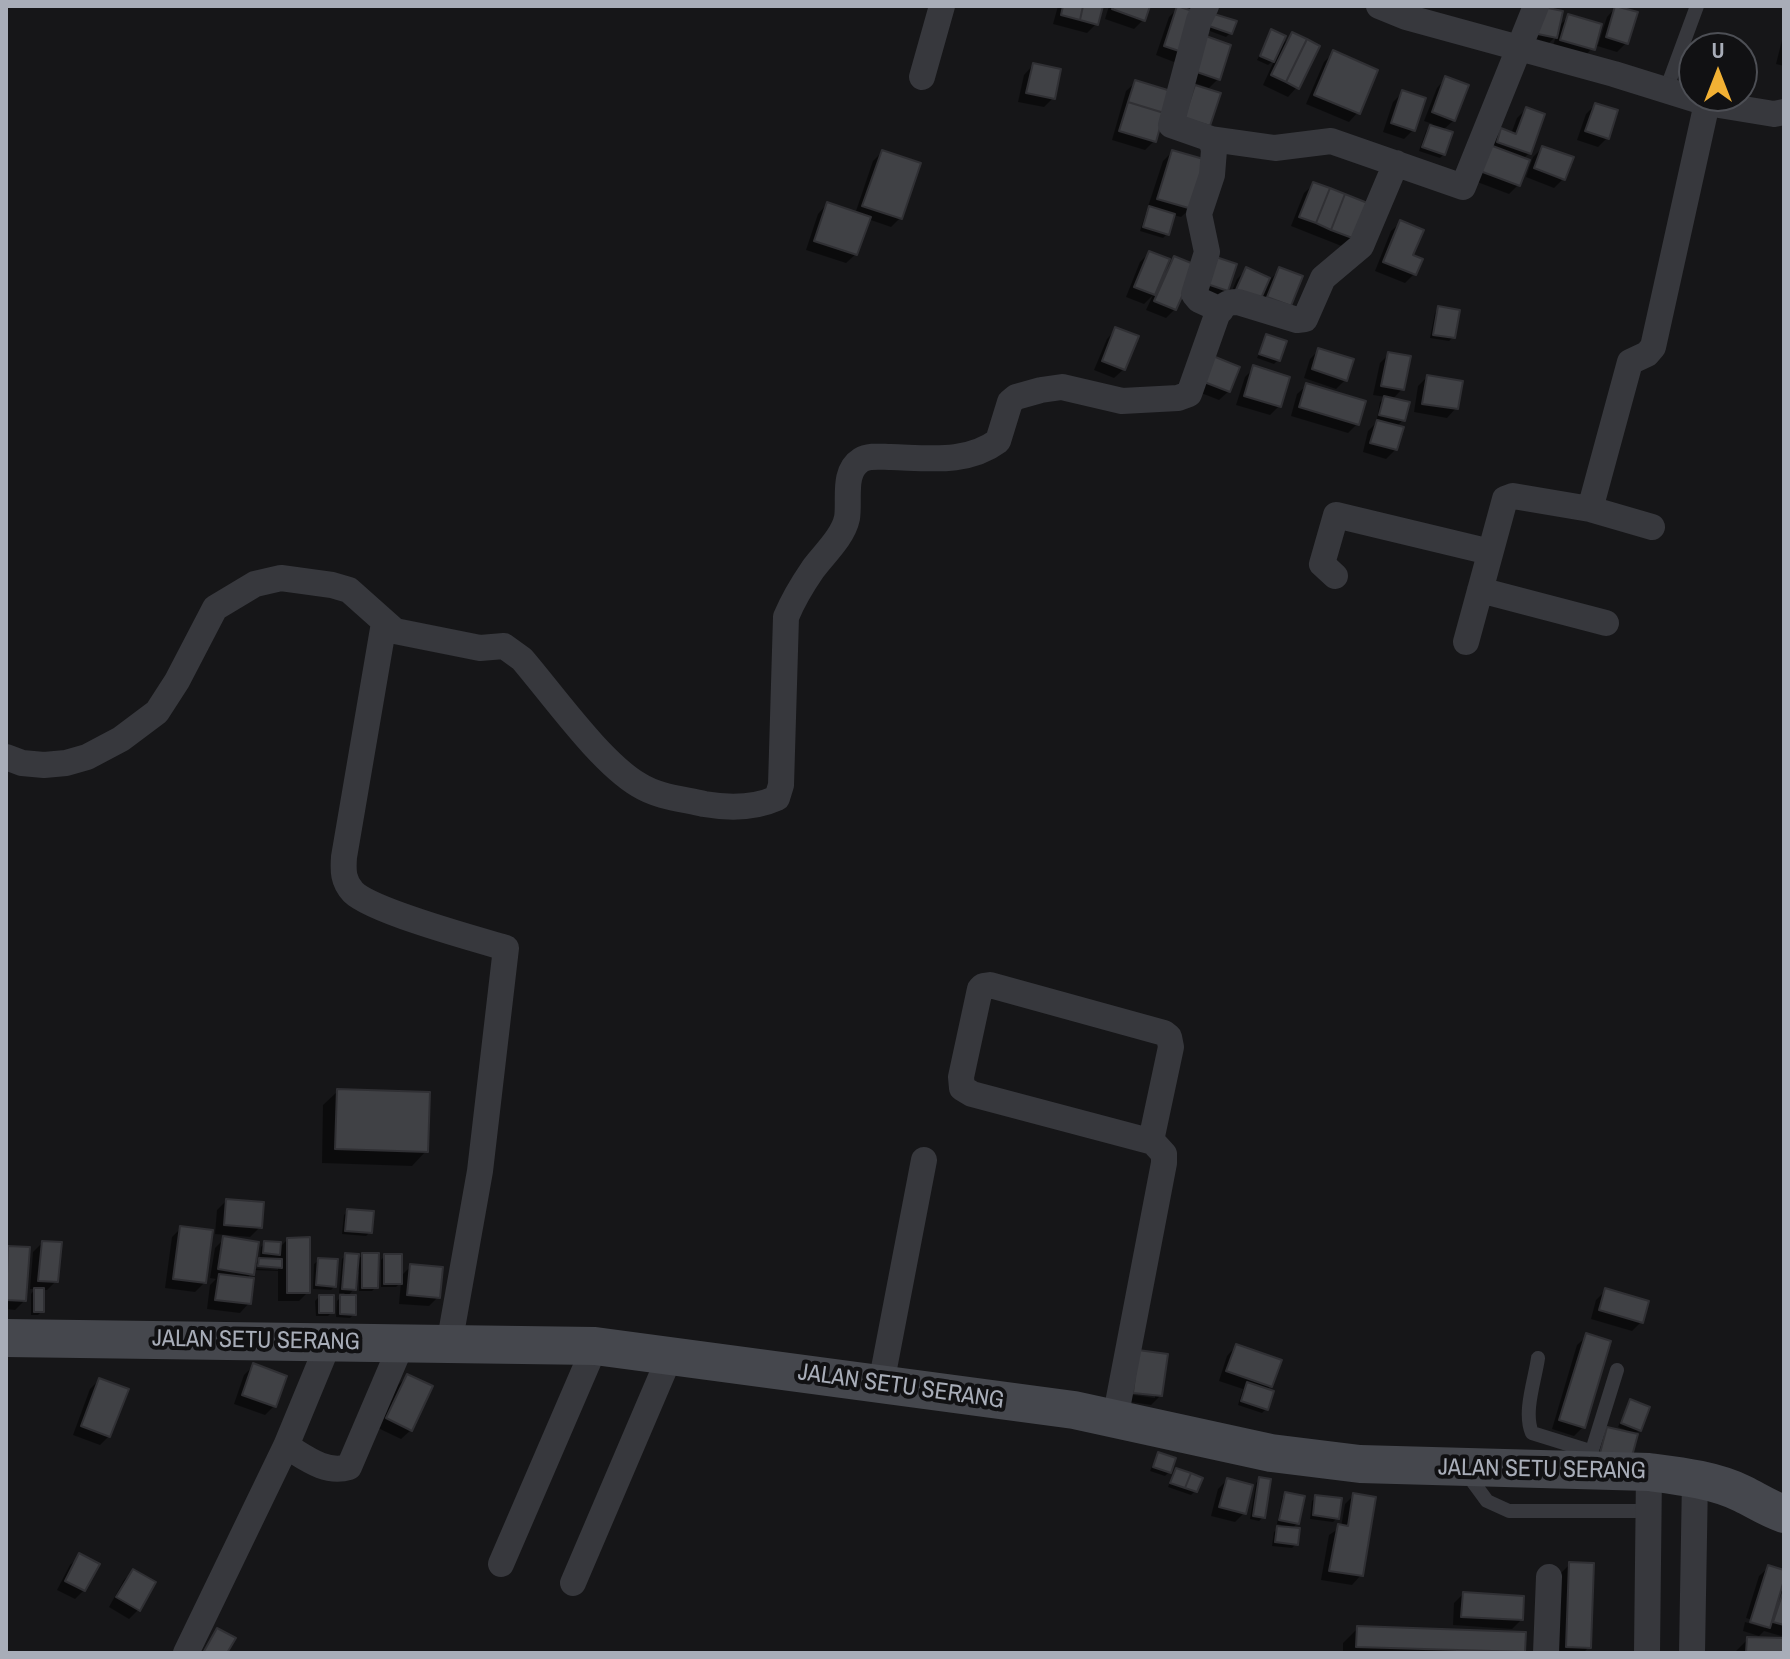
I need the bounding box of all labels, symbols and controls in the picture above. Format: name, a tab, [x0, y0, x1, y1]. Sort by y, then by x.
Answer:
north arrow	[1678, 32, 1758, 112]
text: U	[1711, 35, 1725, 65]
street label: JALAN SETU SERANG	[152, 1325, 360, 1357]
street label: JALAN SETU SERANG	[796, 1358, 1006, 1416]
street label: JALAN SETU SERANG	[1438, 1454, 1646, 1486]

